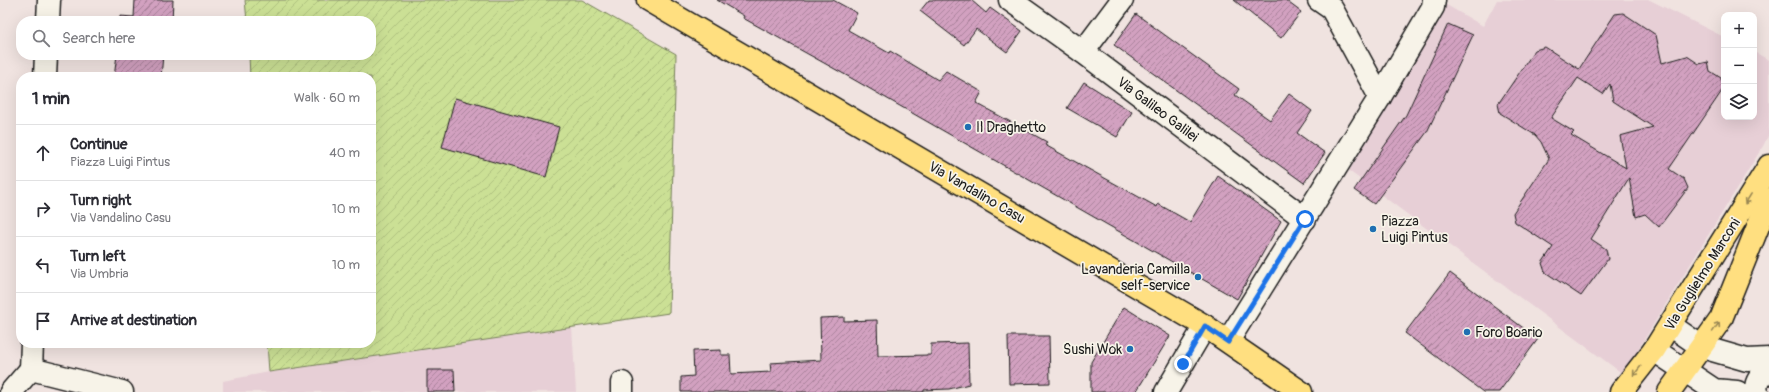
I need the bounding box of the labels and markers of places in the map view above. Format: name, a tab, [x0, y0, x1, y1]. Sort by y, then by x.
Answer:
place label: Il Draghetto	[976, 119, 1047, 136]
marker: Il Draghetto	[963, 122, 973, 132]
place label: Piazza Luigi Pintus	[1381, 213, 1449, 246]
marker: Piazza Luigi Pintus	[1368, 224, 1378, 234]
place label: Lavanderia Camilla self-service	[1081, 261, 1190, 294]
marker: Lavanderia Camilla self-service	[1193, 272, 1203, 282]
place label: Foro Boario	[1475, 324, 1543, 341]
marker: Foro Boario	[1462, 327, 1472, 337]
place label: Sushi Wok	[1063, 341, 1122, 358]
marker: Sushi Wok	[1125, 344, 1135, 354]

